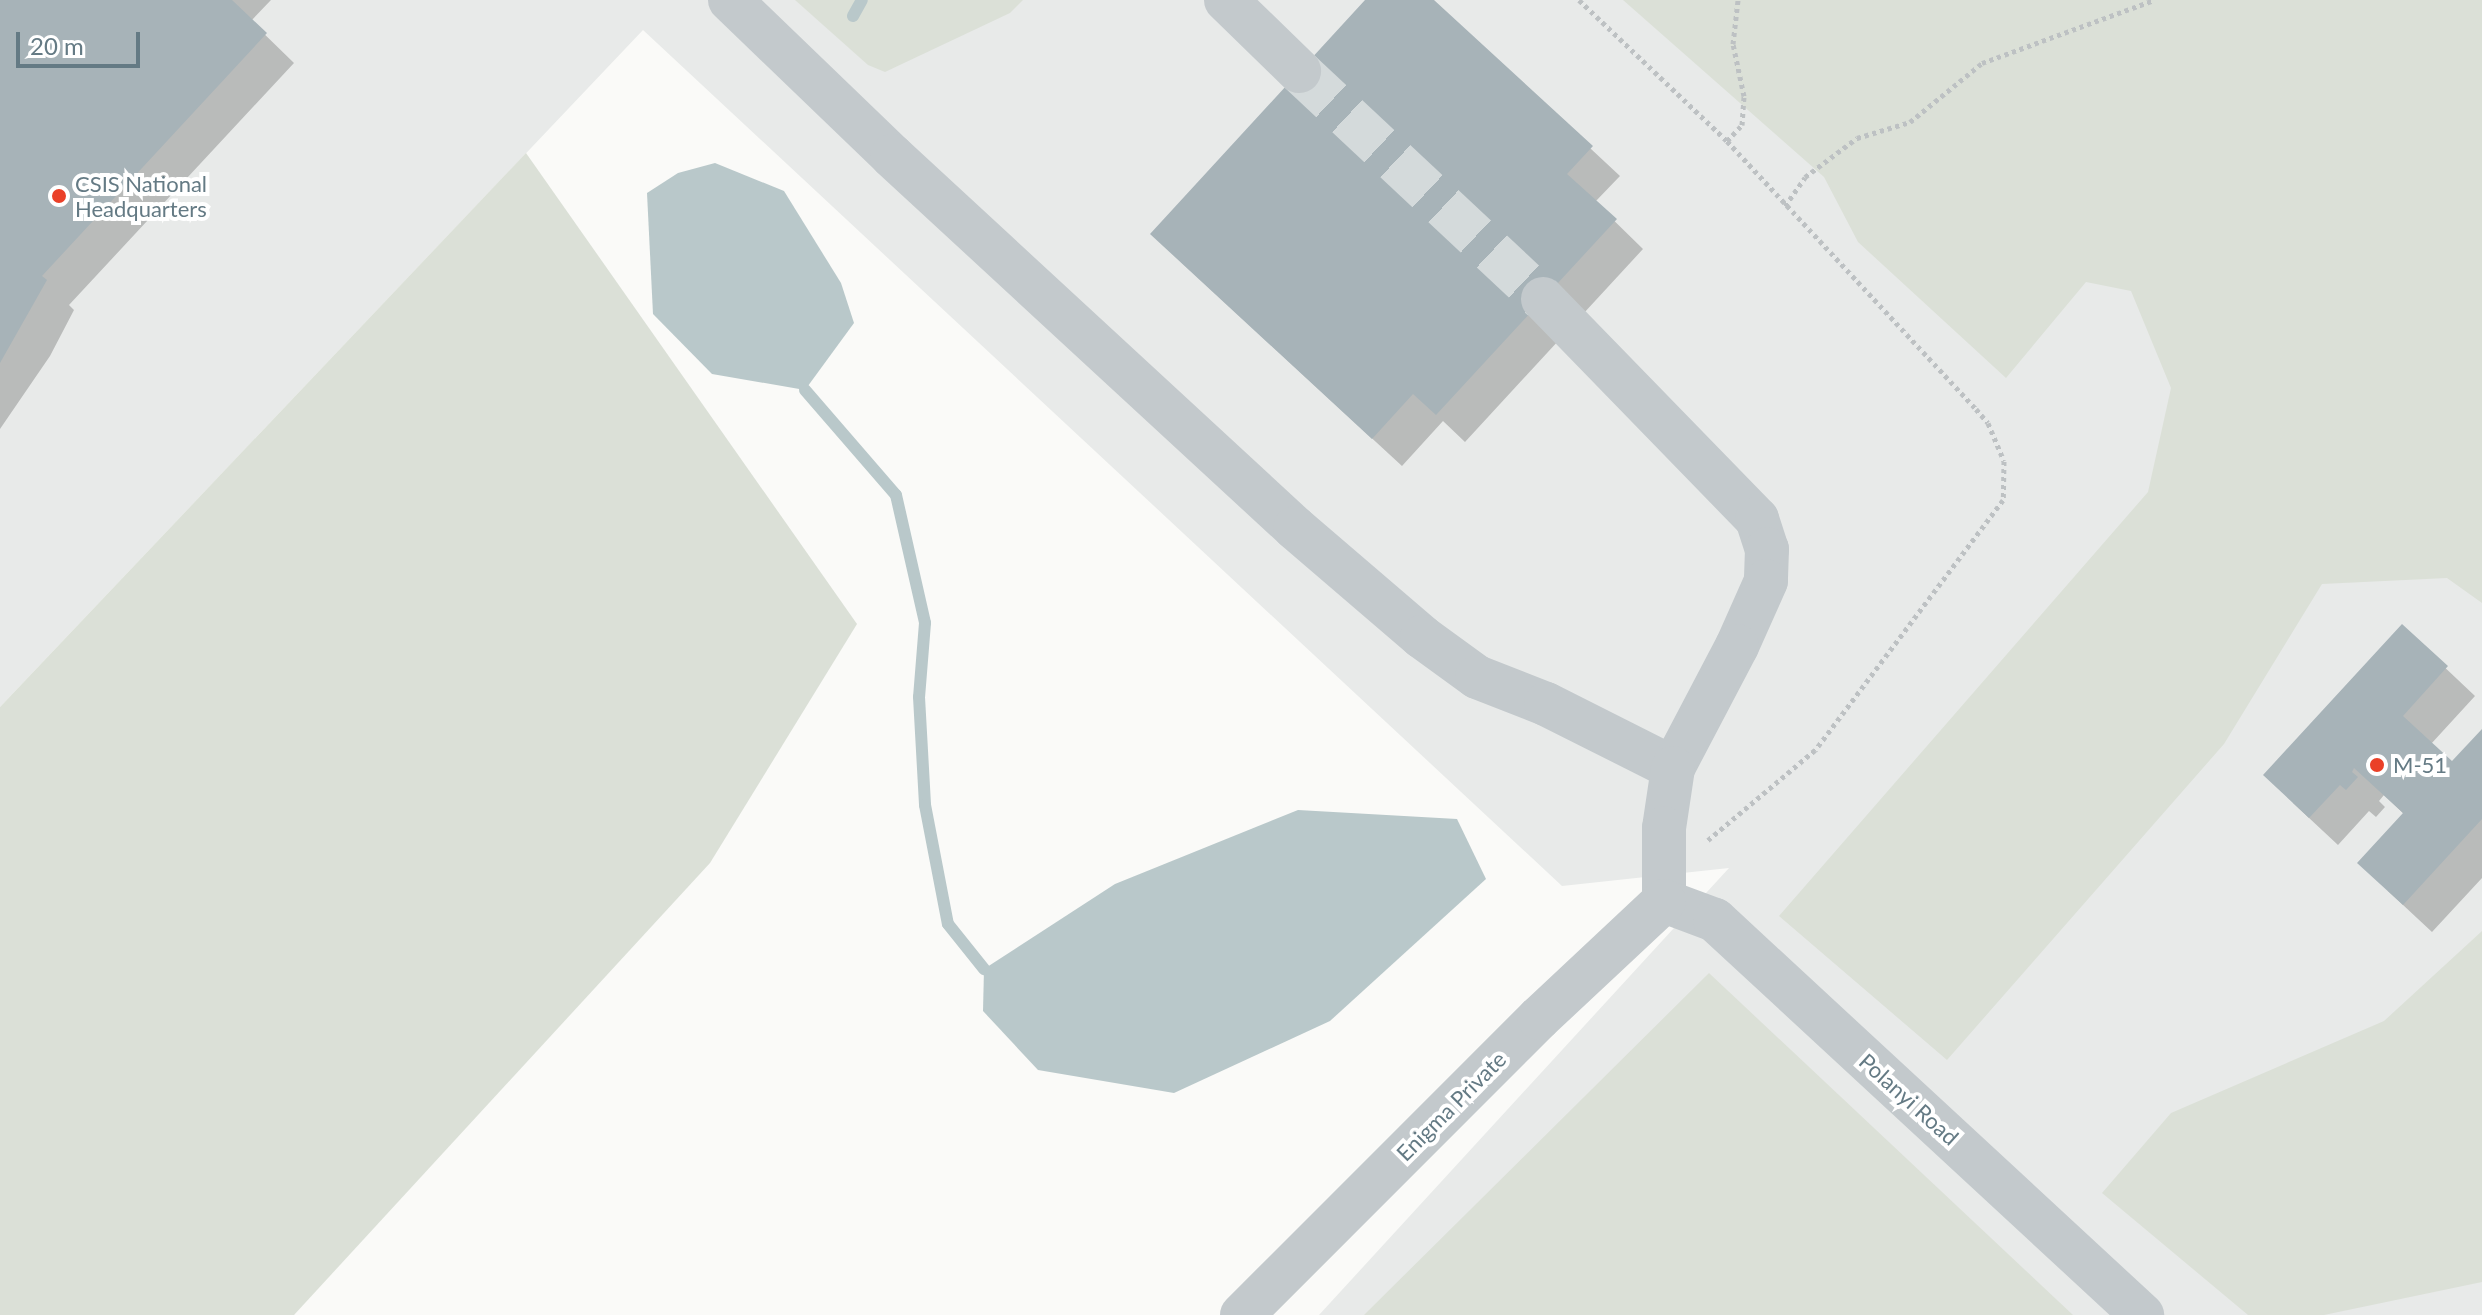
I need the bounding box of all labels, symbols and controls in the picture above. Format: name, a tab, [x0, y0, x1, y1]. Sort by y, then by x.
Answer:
scale bar	[20, 16, 144, 66]
text: 20 m	[30, 31, 84, 60]
place label: CSIS National Headquarters	[75, 170, 207, 222]
marker: CSIS National Headquarters	[50, 187, 68, 205]
place label: M-51	[2393, 752, 2447, 778]
marker: M-51	[2368, 756, 2386, 774]
street label: Enigma Private	[1391, 1046, 1511, 1166]
street label: Polanyi Road	[1854, 1048, 1964, 1150]

